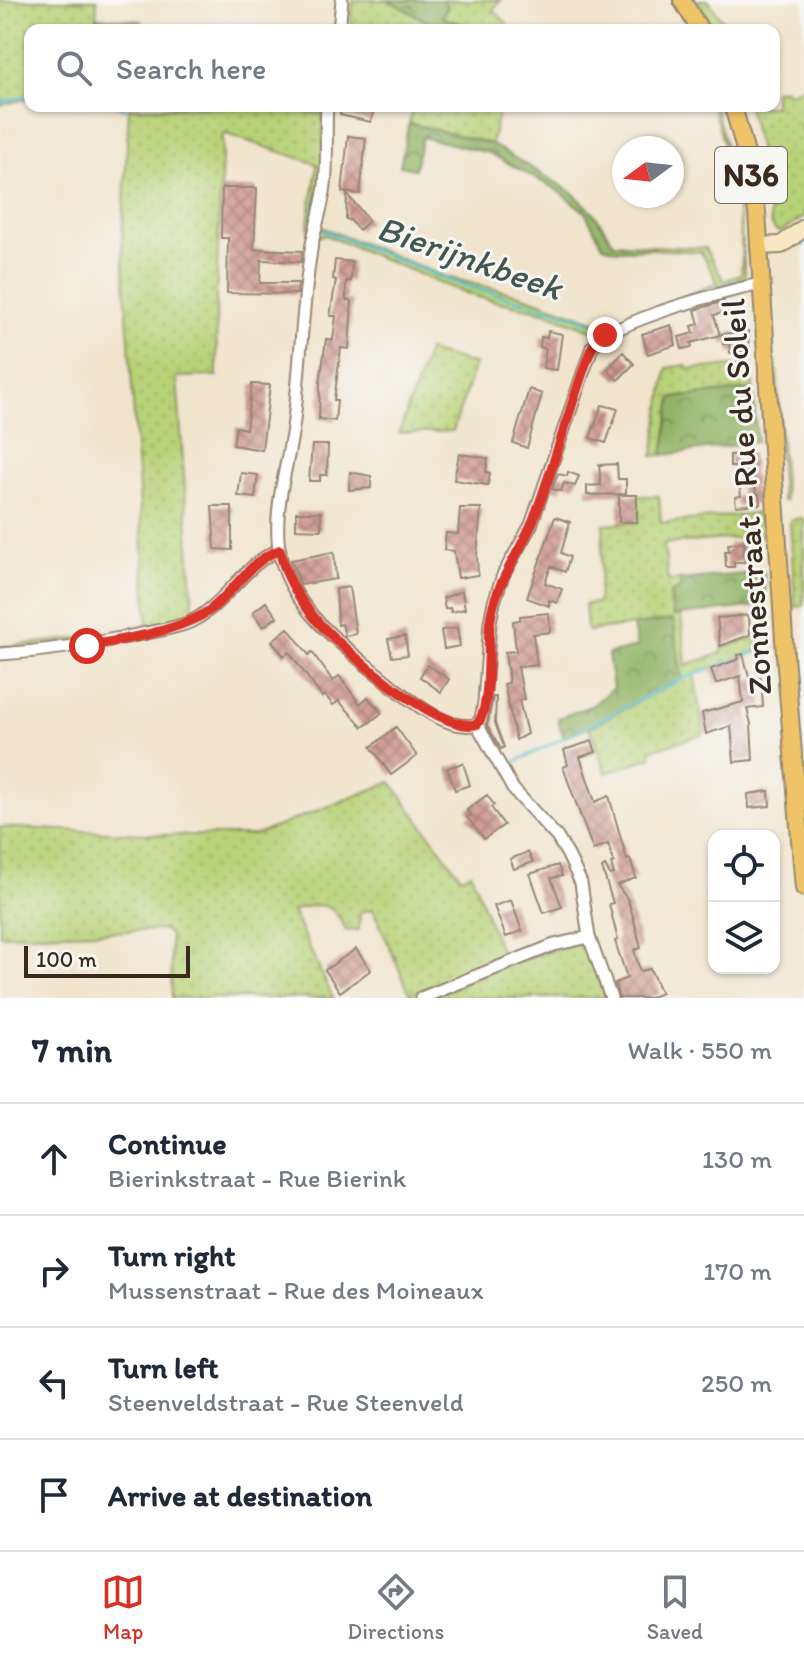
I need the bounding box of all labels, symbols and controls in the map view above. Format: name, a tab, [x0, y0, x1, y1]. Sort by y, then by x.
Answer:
search box	[24, 24, 780, 112]
icon: search	[52, 46, 96, 90]
text: Search here	[116, 50, 266, 87]
north arrow	[612, 136, 684, 208]
road number: N36	[715, 147, 787, 203]
water label: Bierijnkbeek	[372, 206, 570, 310]
street label: Zonnestraat - Rue du Soleil	[712, 297, 781, 697]
route end	[587, 317, 623, 353]
route start	[69, 628, 105, 664]
map controls	[708, 830, 780, 974]
button: locate	[708, 830, 780, 902]
button: layers	[708, 902, 780, 974]
scale bar	[24, 942, 190, 978]
text: 100 m	[36, 946, 97, 973]
text: 7 min	[32, 1030, 112, 1071]
text: Walk · 550 m	[628, 1034, 772, 1066]
text: Continue	[108, 1125, 227, 1162]
icon: ahead	[32, 1137, 76, 1181]
text: 130 m	[702, 1143, 772, 1175]
text: Bierinkstraat - Rue Bierink	[108, 1162, 406, 1194]
text: Turn right	[108, 1237, 236, 1274]
icon: right	[32, 1249, 76, 1293]
text: 170 m	[703, 1255, 772, 1287]
text: Mussenstraat - Rue des Moineaux	[108, 1274, 483, 1306]
text: Turn left	[108, 1349, 219, 1386]
icon: left	[32, 1361, 76, 1405]
text: 250 m	[701, 1367, 772, 1399]
text: Steenveldstraat - Rue Steenveld	[108, 1386, 464, 1418]
icon: arrive	[32, 1473, 76, 1517]
text: Arrive at destination	[108, 1477, 372, 1514]
tab: Map	[101, 1570, 145, 1645]
tab: Directions	[348, 1570, 444, 1645]
tab: Saved	[647, 1570, 703, 1645]

